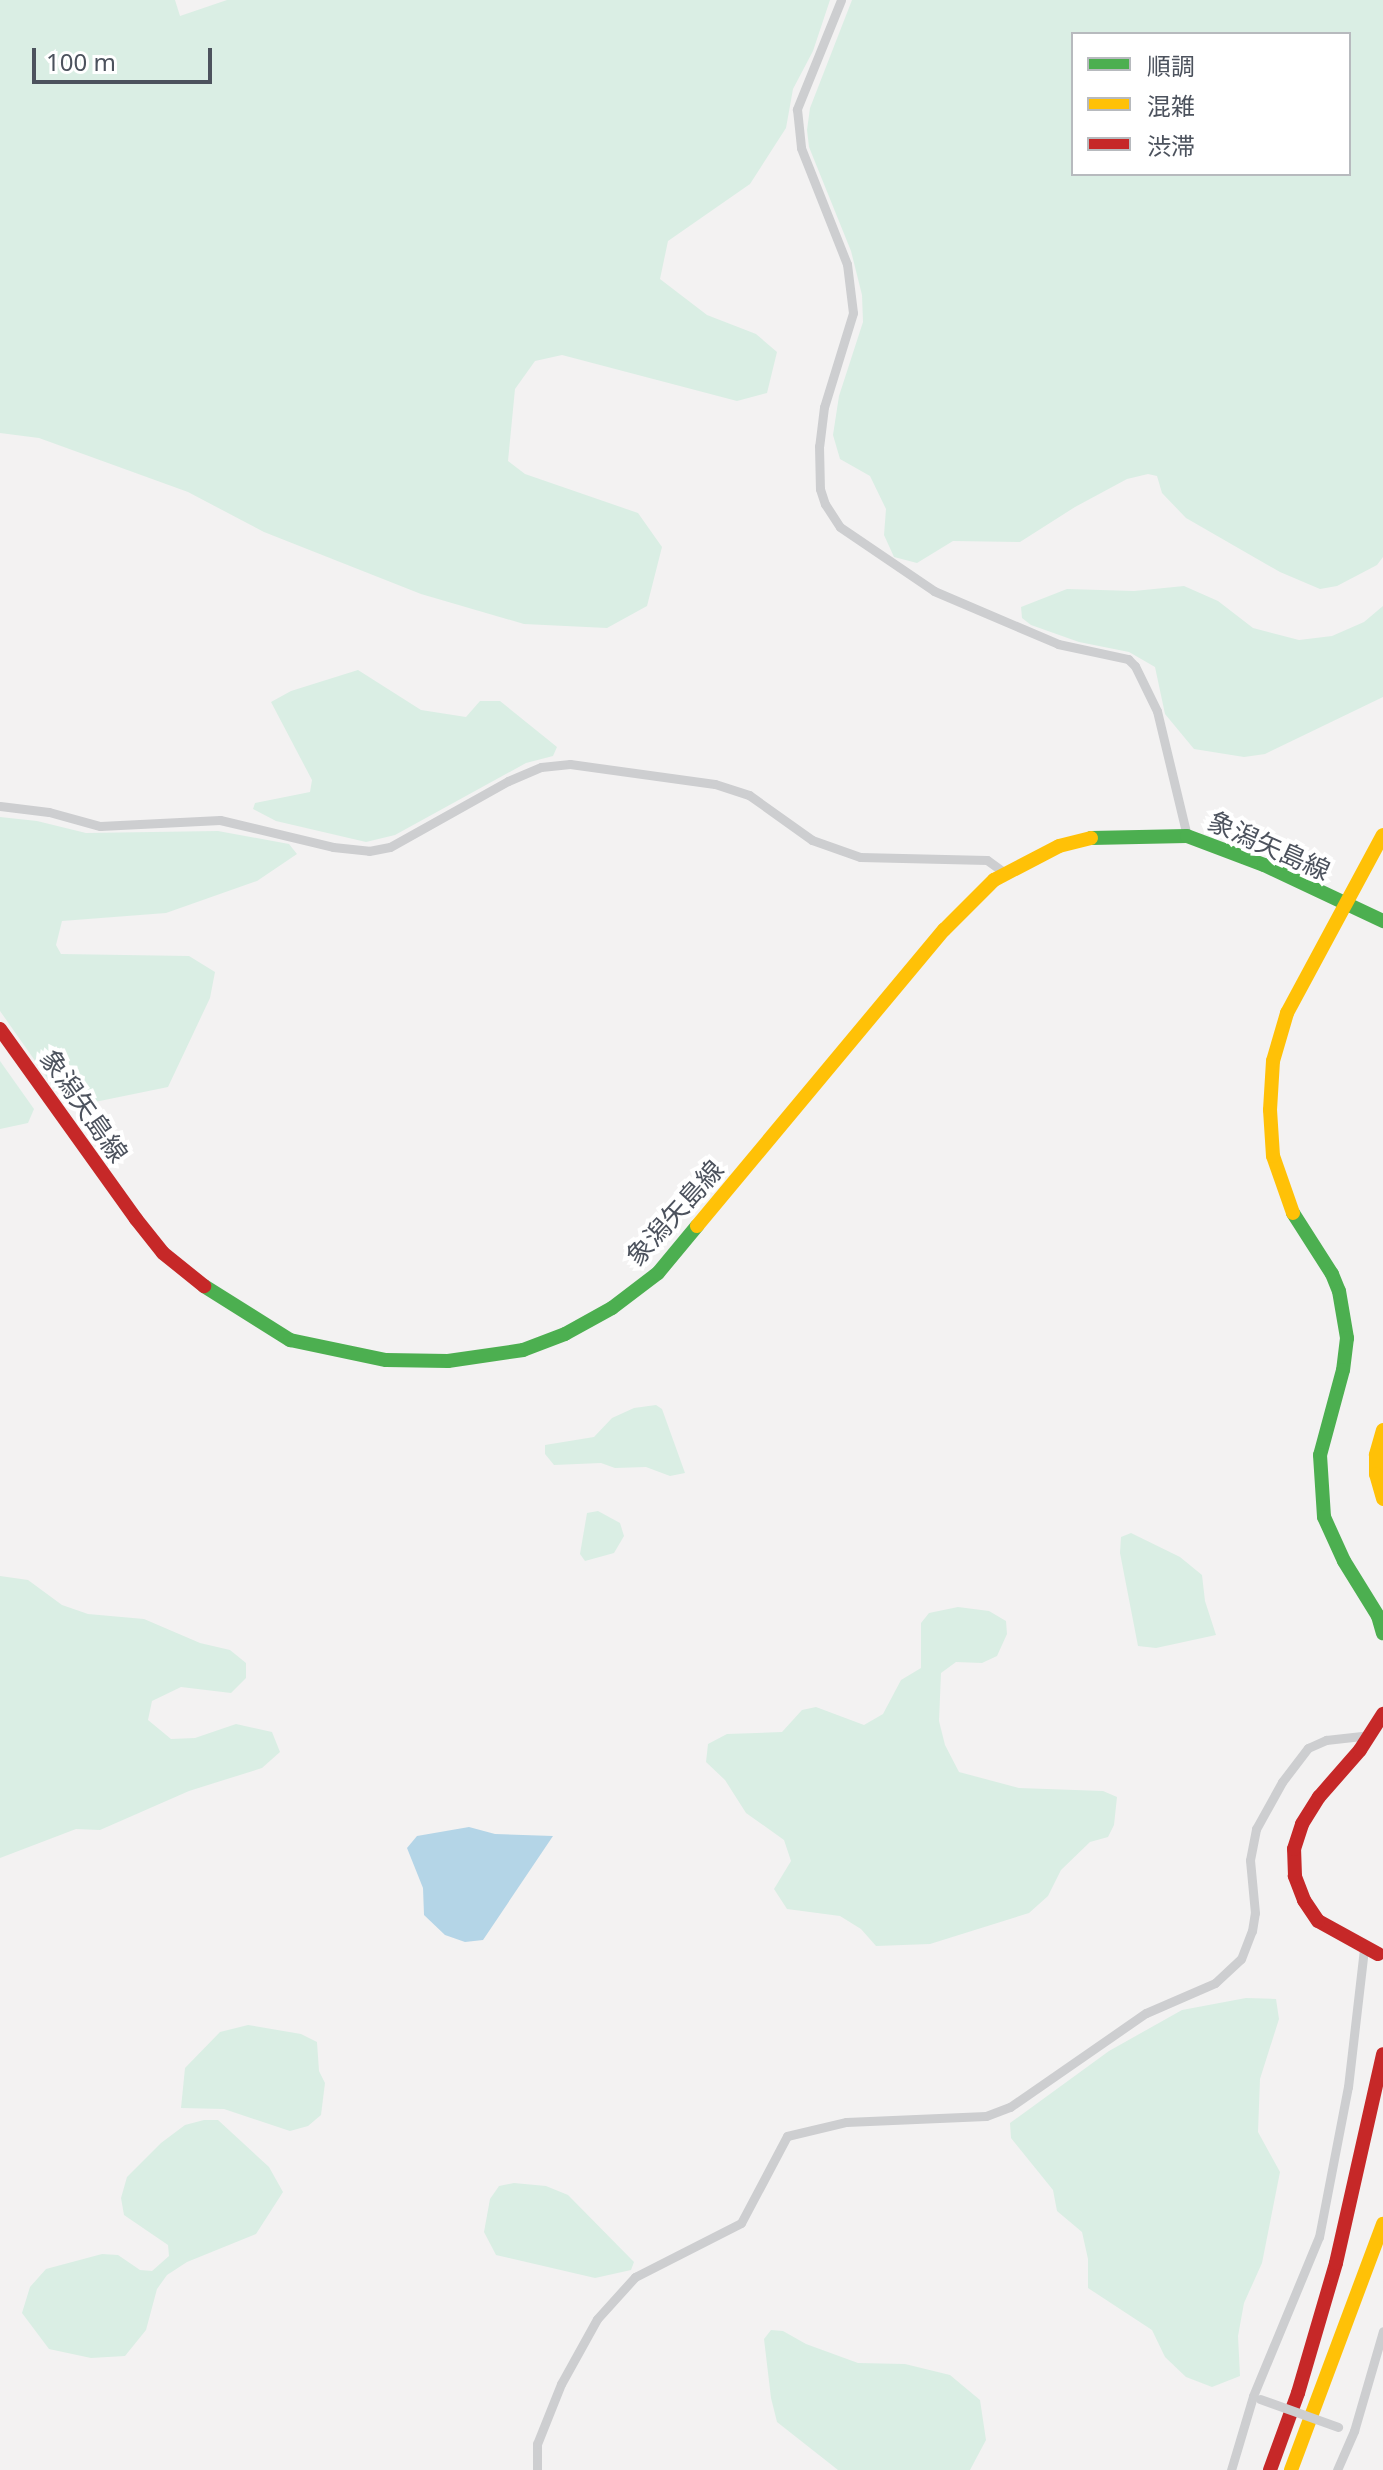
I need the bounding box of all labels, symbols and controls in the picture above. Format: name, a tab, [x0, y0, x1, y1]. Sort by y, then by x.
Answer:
scale bar	[36, 32, 216, 82]
legend	[1071, 32, 1351, 176]
text: 100 m	[46, 45, 116, 78]
text: 順調	[1147, 49, 1195, 82]
text: 混雑	[1147, 89, 1195, 122]
text: 渋滞	[1147, 129, 1195, 162]
street label: 象潟矢島線	[1203, 805, 1335, 887]
street label: 象潟矢島線	[34, 1044, 134, 1168]
street label: 象潟矢島線	[620, 1154, 730, 1272]

